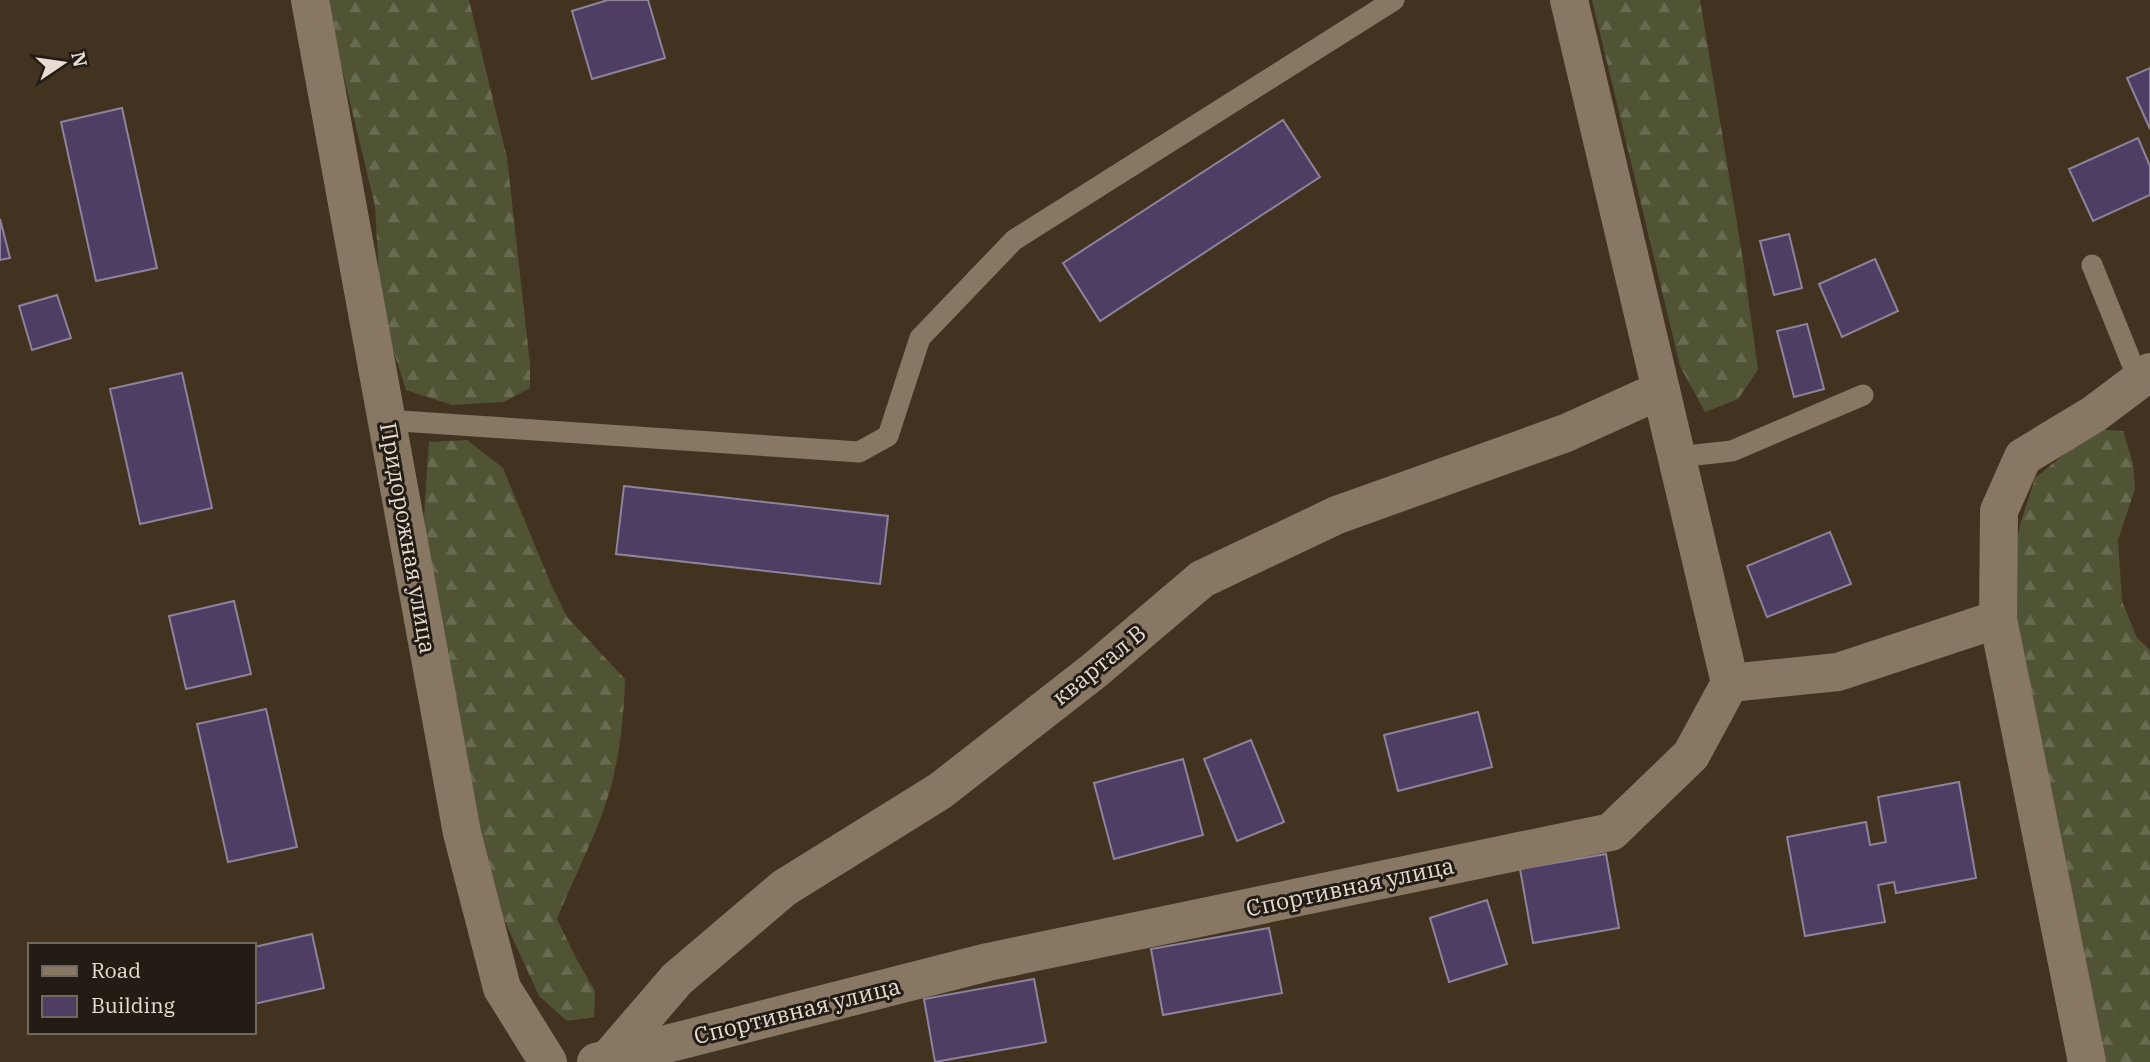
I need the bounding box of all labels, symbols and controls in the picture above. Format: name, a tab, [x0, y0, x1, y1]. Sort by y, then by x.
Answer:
north arrow	[28, 28, 98, 98]
text: N	[66, 49, 93, 69]
street label: Придорожная улица	[374, 420, 444, 656]
street label: квартал В	[1045, 617, 1152, 711]
street label: Спортивная улица	[1243, 849, 1456, 923]
legend	[28, 943, 256, 1034]
text: Road	[91, 956, 141, 984]
street label: Спортивная улица	[690, 970, 903, 1050]
text: Building	[91, 991, 176, 1019]

